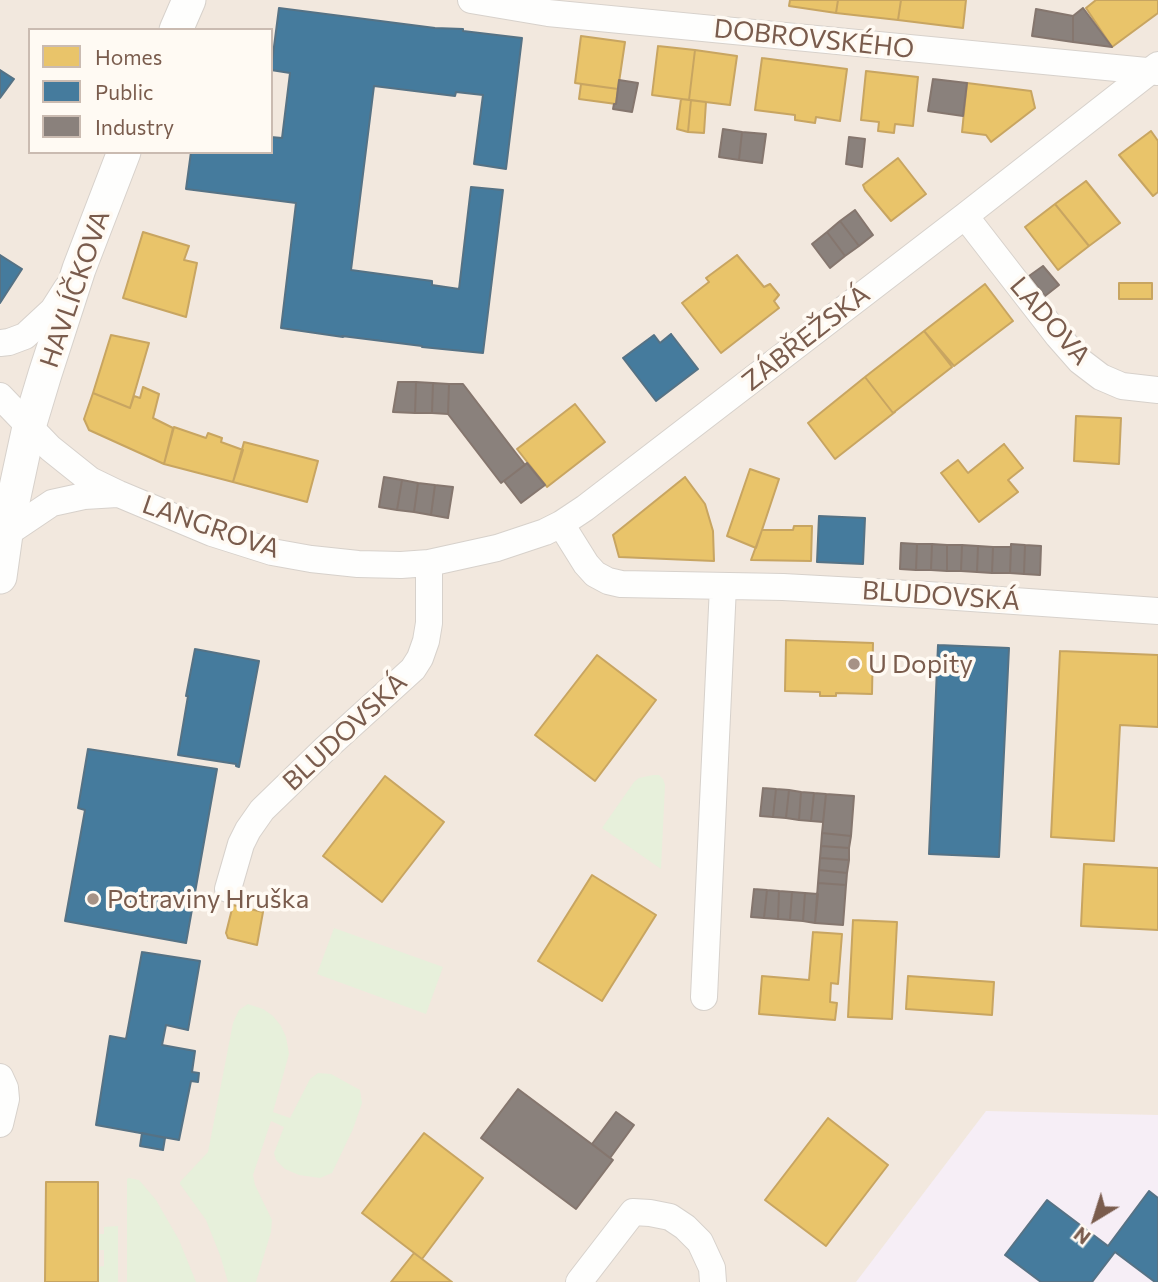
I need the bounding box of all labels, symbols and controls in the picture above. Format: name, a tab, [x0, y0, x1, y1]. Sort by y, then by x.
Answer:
street label: DOBROVSKÉHO	[712, 13, 916, 65]
legend	[28, 28, 273, 154]
text: Homes	[95, 44, 162, 69]
text: Public	[95, 79, 153, 104]
text: Industry	[95, 114, 174, 139]
street label: HAVLÍČKOVA	[33, 206, 117, 372]
street label: LADOVA	[1003, 271, 1097, 371]
street label: ZÁBŘEŽSKÁ	[736, 279, 876, 397]
street label: LANGROVA	[138, 489, 284, 565]
street label: BLUDOVSKÁ	[861, 575, 1021, 617]
place label: U Dopity	[868, 648, 973, 680]
marker: U Dopity	[846, 656, 862, 672]
street label: BLUDOVSKÁ	[277, 667, 413, 797]
place label: Potraviny Hruška	[107, 883, 309, 915]
marker: Potraviny Hruška	[85, 891, 101, 907]
north arrow	[1060, 1184, 1130, 1254]
text: N	[1069, 1222, 1094, 1249]

